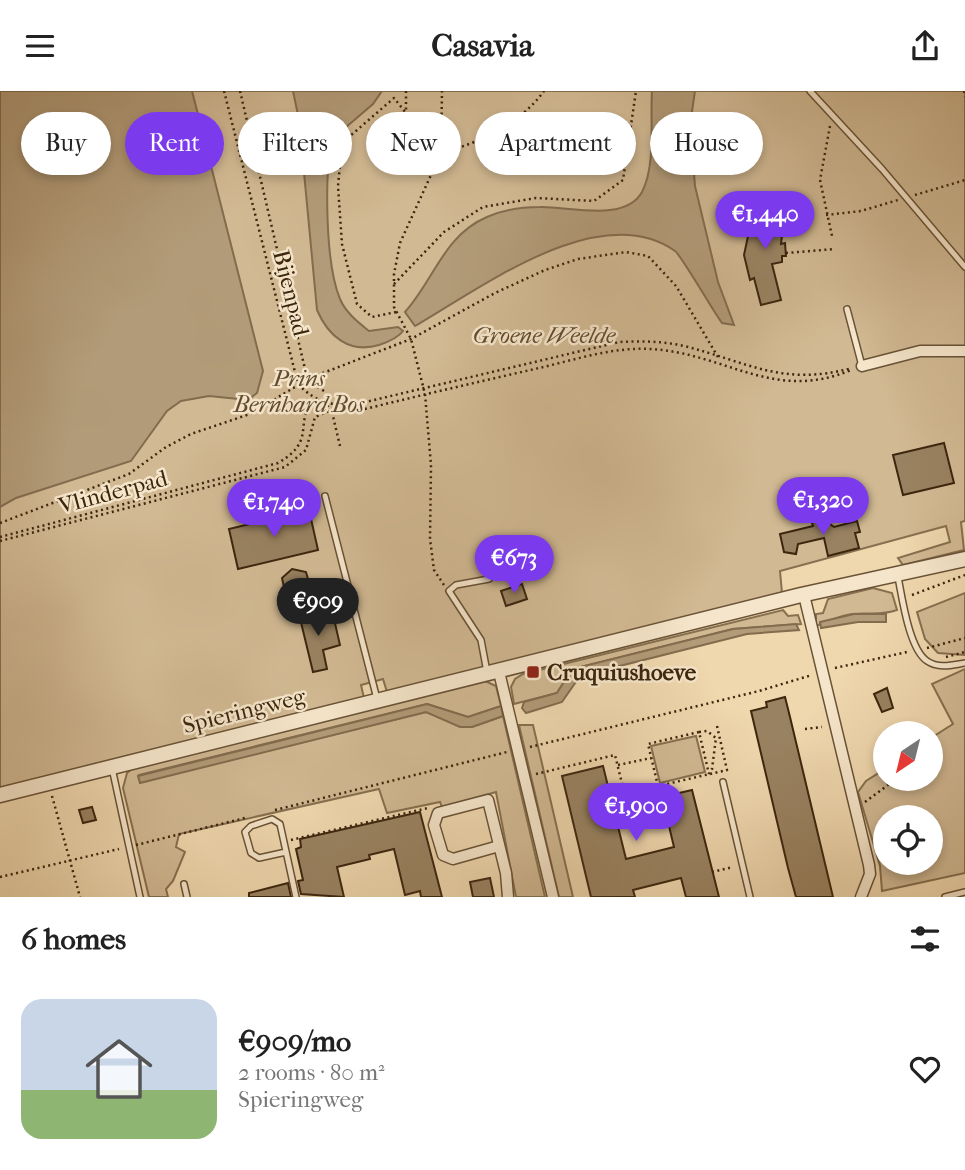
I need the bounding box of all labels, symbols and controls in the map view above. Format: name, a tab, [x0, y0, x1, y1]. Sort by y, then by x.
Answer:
icon: menu	[21, 27, 59, 65]
text: Casavia	[431, 27, 534, 64]
icon: share	[906, 27, 944, 65]
chip: Buy	[21, 112, 111, 175]
chip: Rent	[125, 112, 224, 175]
chip: Filters	[238, 112, 352, 175]
chip: New	[366, 112, 461, 175]
chip: Apartment	[475, 112, 636, 175]
chip: House	[650, 112, 763, 175]
pin: €1,440	[708, 191, 822, 251]
text: €1,440	[731, 200, 799, 227]
street label: Bijenpad	[267, 247, 315, 339]
park label: Groene Weelde	[473, 322, 616, 349]
park label: Prins Bernhard Bos	[232, 365, 365, 418]
street label: Vlinderpad	[55, 464, 171, 520]
pin: €1,320	[766, 477, 880, 537]
pin: €1,740	[217, 479, 331, 539]
text: €1,320	[793, 486, 853, 513]
text: €1,740	[243, 488, 305, 515]
pin: €673	[473, 535, 555, 595]
text: €673	[491, 544, 537, 571]
pin: €909	[277, 579, 359, 638]
text: €909	[293, 587, 343, 614]
place label: Cruquiushoeve	[547, 659, 697, 686]
marker: Cruquiushoeve	[525, 664, 541, 680]
street label: Spieringweg	[180, 683, 309, 739]
north arrow	[873, 721, 943, 791]
map controls	[873, 721, 943, 875]
pin: €1,900	[579, 783, 693, 843]
text: €1,900	[604, 792, 668, 819]
button: locate	[873, 805, 943, 875]
icon: filters	[906, 920, 944, 958]
text: 6 homes	[21, 922, 126, 957]
text: €909/mo	[238, 1024, 351, 1059]
icon: home	[77, 1027, 161, 1111]
icon: heart	[906, 1050, 944, 1088]
text: 2 rooms · 80 m²	[238, 1059, 385, 1086]
text: Spieringweg	[238, 1086, 363, 1113]

